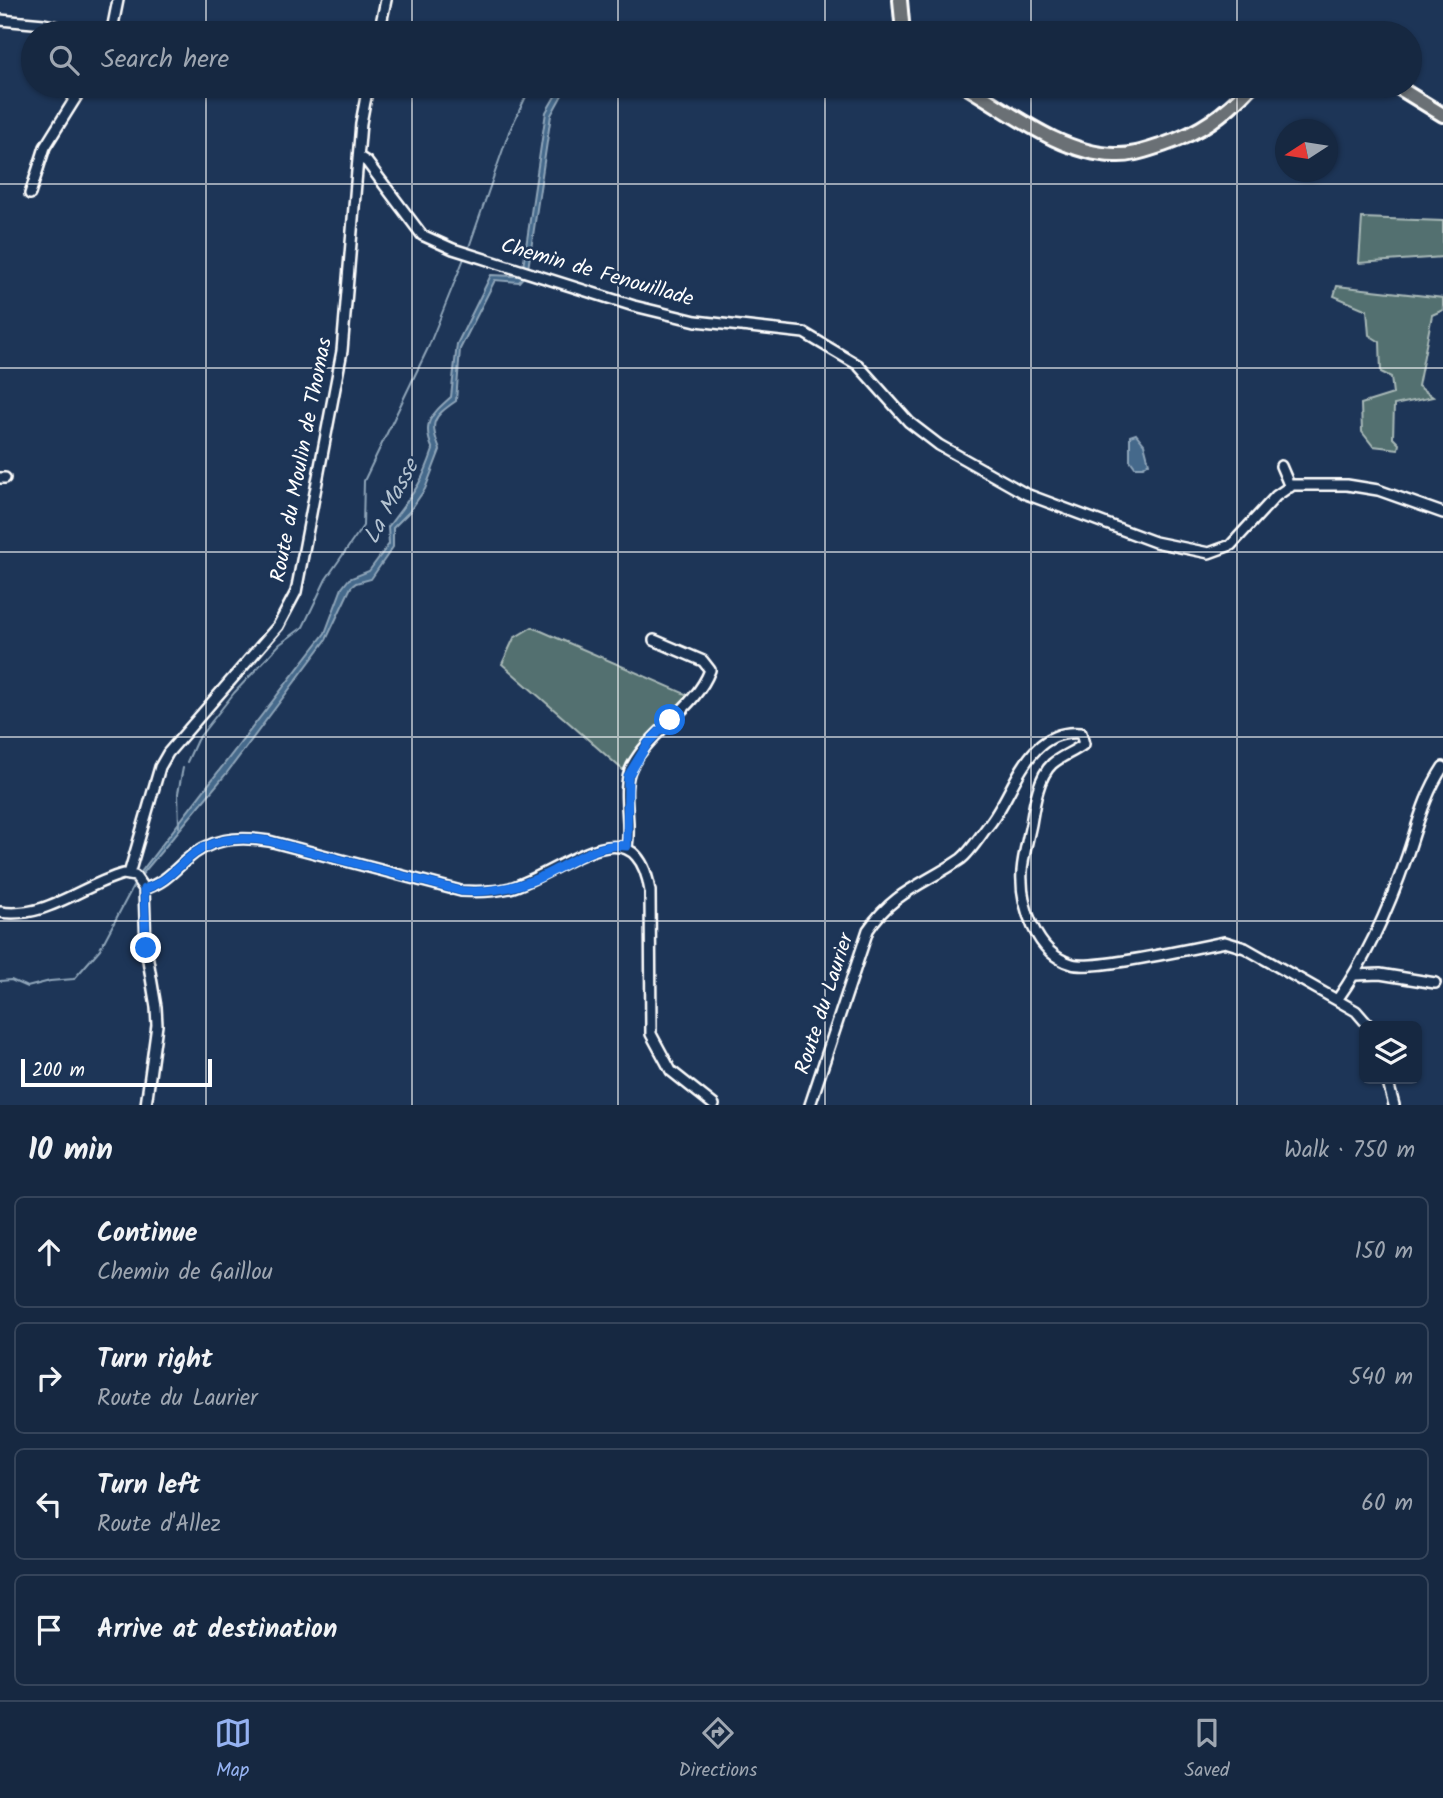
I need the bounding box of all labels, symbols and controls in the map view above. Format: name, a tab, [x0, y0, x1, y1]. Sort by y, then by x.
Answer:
search box	[21, 21, 1422, 98]
text: Search here	[101, 39, 229, 81]
icon: search	[45, 41, 83, 79]
north arrow	[1275, 119, 1338, 182]
street label: Chemin de Fenouillade	[497, 230, 698, 316]
street label: Route du Moulin de Thomas	[262, 335, 342, 585]
water label: La Masse	[355, 451, 431, 551]
route start	[654, 704, 685, 735]
street label: Route du Laurier	[787, 928, 864, 1079]
route end	[130, 932, 161, 963]
map controls	[1359, 1021, 1422, 1084]
button: layers	[1359, 1021, 1422, 1084]
scale bar	[21, 1056, 212, 1088]
text: 200 m	[32, 1056, 85, 1086]
text: 10 min	[28, 1127, 113, 1175]
text: Walk · 750 m	[1284, 1133, 1415, 1169]
text: Continue	[97, 1213, 198, 1255]
icon: ahead	[30, 1233, 68, 1271]
text: 150 m	[1354, 1234, 1413, 1270]
text: Chemin de Gaillou	[97, 1255, 273, 1291]
text: Turn right	[97, 1339, 213, 1381]
icon: right	[30, 1359, 68, 1397]
text: 540 m	[1349, 1360, 1413, 1396]
text: Route du Laurier	[97, 1381, 258, 1417]
text: Turn left	[97, 1465, 200, 1507]
icon: left	[30, 1485, 68, 1523]
text: 60 m	[1361, 1486, 1413, 1522]
text: Route d'Allez	[97, 1507, 221, 1543]
text: Arrive at destination	[97, 1609, 337, 1651]
icon: arrive	[30, 1611, 68, 1649]
tab: Map	[214, 1714, 252, 1786]
tab: Directions	[679, 1714, 757, 1786]
tab: Saved	[1184, 1714, 1229, 1786]

